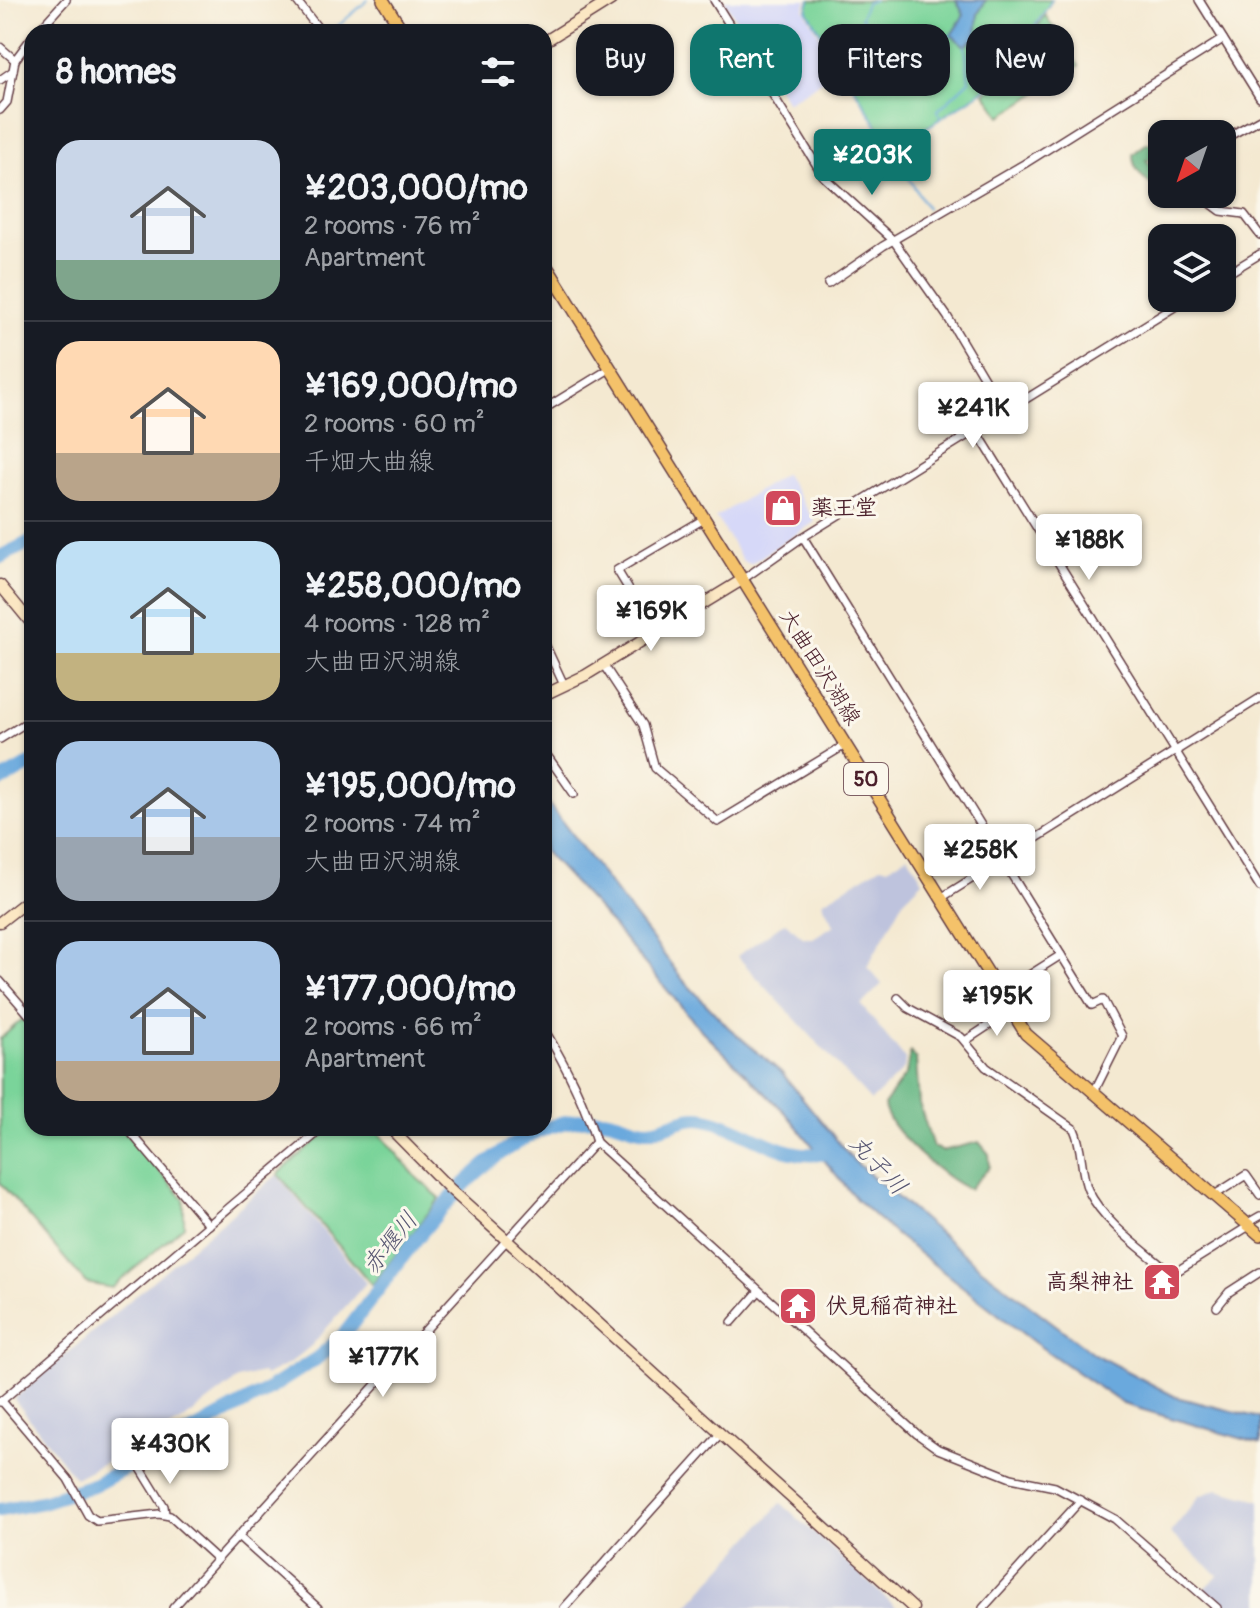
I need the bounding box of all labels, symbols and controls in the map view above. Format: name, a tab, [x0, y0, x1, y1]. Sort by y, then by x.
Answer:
chip: Buy	[576, 24, 674, 96]
chip: Rent	[690, 24, 802, 96]
chip: Filters	[818, 24, 950, 96]
chip: New	[966, 24, 1074, 96]
icon: filters	[476, 50, 520, 94]
text: 8 homes	[56, 51, 176, 94]
north arrow	[1148, 120, 1236, 208]
map controls	[1148, 120, 1236, 312]
pin: ¥203K	[816, 129, 928, 197]
text: ¥203K	[832, 139, 912, 171]
text: ¥203,000/mo	[304, 167, 528, 210]
icon: home	[120, 172, 216, 268]
text: 2 rooms · 76 m²	[304, 210, 481, 242]
button: layers	[1148, 224, 1236, 312]
text: Apartment	[304, 242, 425, 274]
text: ¥169,000/mo	[304, 365, 517, 408]
icon: home	[120, 373, 216, 469]
pin: ¥241K	[917, 382, 1029, 450]
text: ¥241K	[936, 392, 1010, 424]
text: 2 rooms · 60 m²	[304, 408, 485, 440]
text: 千畑大曲線	[304, 446, 434, 478]
shop icon: 薬王堂	[762, 487, 804, 529]
place label: 薬王堂	[811, 494, 877, 522]
pin: ¥188K	[1033, 514, 1145, 582]
text: ¥188K	[1054, 524, 1124, 556]
text: ¥258,000/mo	[304, 565, 521, 608]
icon: home	[120, 573, 216, 669]
pin: ¥169K	[595, 585, 707, 653]
text: ¥169K	[615, 595, 687, 627]
street label: 大曲田沢湖線	[773, 604, 867, 730]
text: 4 rooms · 128 m²	[304, 608, 490, 640]
text: 大曲田沢湖線	[304, 646, 460, 678]
road number: 50	[844, 763, 888, 795]
text: ¥195,000/mo	[304, 765, 516, 808]
icon: home	[120, 773, 216, 869]
text: 2 rooms · 74 m²	[304, 808, 481, 840]
pin: ¥258K	[924, 824, 1036, 892]
text: ¥258K	[942, 834, 1018, 866]
text: 大曲田沢湖線	[304, 846, 460, 878]
text: ¥177,000/mo	[304, 968, 516, 1011]
pin: ¥195K	[941, 970, 1053, 1038]
icon: home	[120, 973, 216, 1069]
text: ¥195K	[961, 980, 1033, 1012]
text: 2 rooms · 66 m²	[304, 1011, 482, 1043]
text: Apartment	[304, 1043, 425, 1075]
water label: 丸子川	[843, 1129, 913, 1201]
water label: 赤堰川	[356, 1206, 424, 1280]
temple icon: 高梨神社	[1141, 1261, 1183, 1303]
place label: 高梨神社	[1046, 1268, 1134, 1296]
temple icon: 伏見稲荷神社	[777, 1285, 819, 1327]
place label: 伏見稲荷神社	[826, 1292, 958, 1320]
pin: ¥177K	[327, 1331, 439, 1399]
text: ¥177K	[347, 1341, 419, 1373]
pin: ¥430K	[114, 1418, 226, 1486]
text: ¥430K	[129, 1428, 211, 1460]

